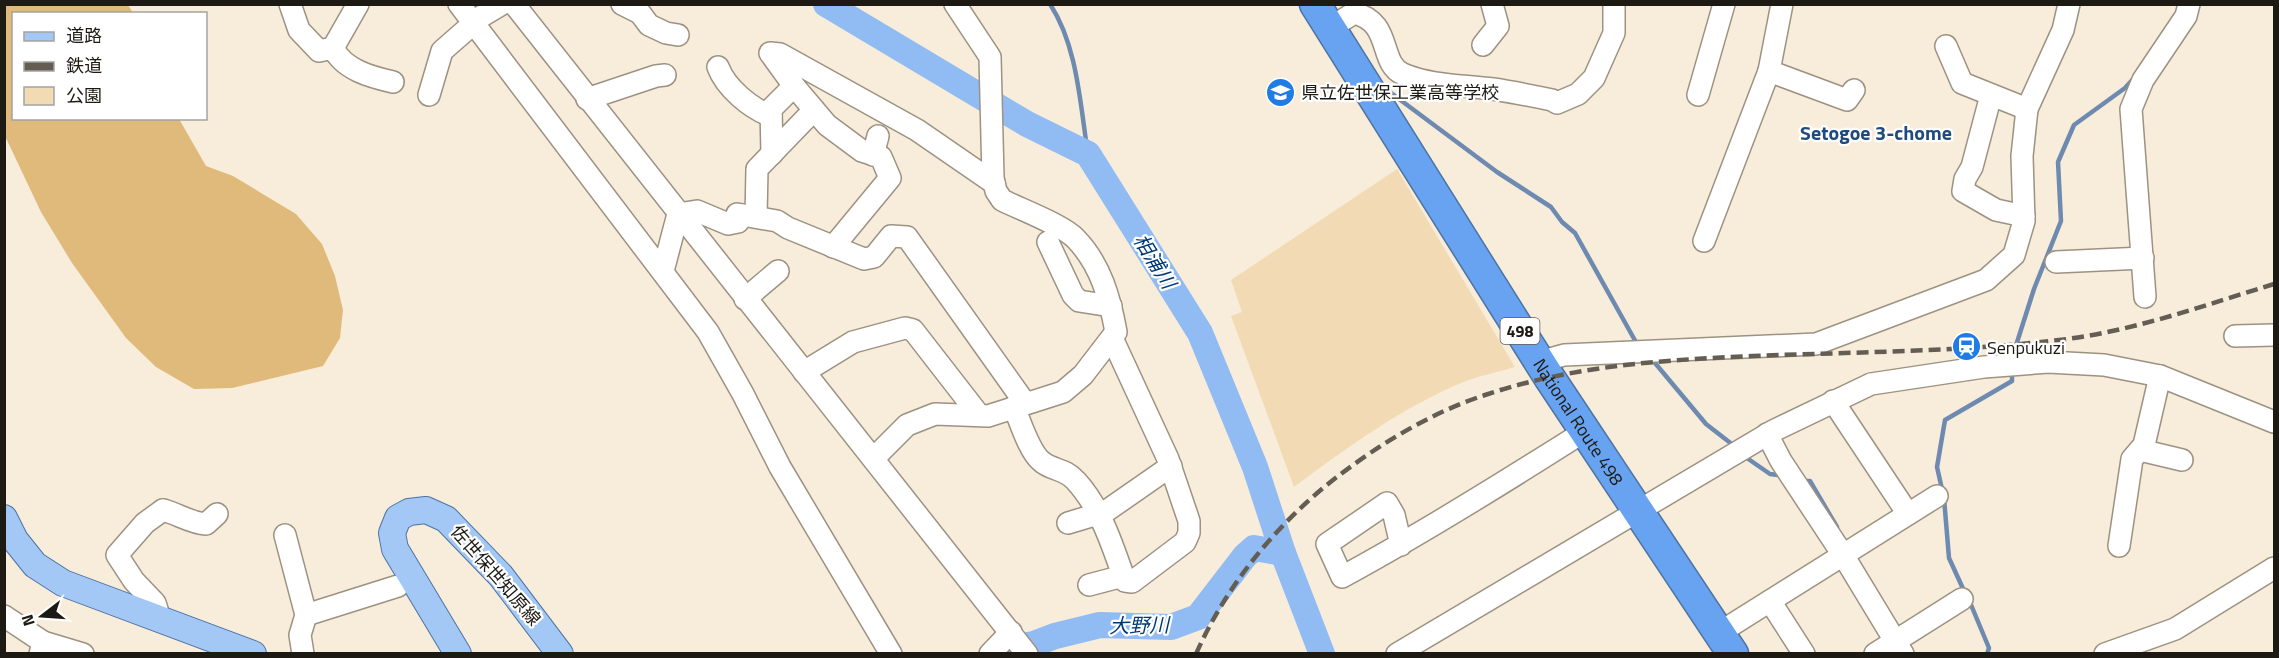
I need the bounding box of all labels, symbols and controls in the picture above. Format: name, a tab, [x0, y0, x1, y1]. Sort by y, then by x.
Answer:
legend	[12, 12, 207, 120]
text: 道路	[66, 22, 102, 49]
text: 鉄道	[66, 52, 102, 79]
school or university icon: 県立佐世保工業高等学校	[1264, 76, 1296, 108]
place label: 県立佐世保工業高等学校	[1301, 79, 1499, 106]
text: 公園	[66, 82, 102, 109]
district label: Setogoe 3-chome	[1800, 117, 1952, 148]
water label: 相浦川	[1126, 227, 1185, 296]
road number: 498	[1500, 318, 1540, 344]
station icon: Senpukuzi	[1950, 331, 1982, 363]
place label: Senpukuzi	[1987, 334, 2065, 361]
street label: National Route 498	[1527, 353, 1631, 491]
street label: 佐世保世知原線	[444, 519, 548, 631]
north arrow	[12, 586, 72, 646]
water label: 大野川	[1109, 609, 1171, 641]
text: N	[15, 612, 41, 629]

